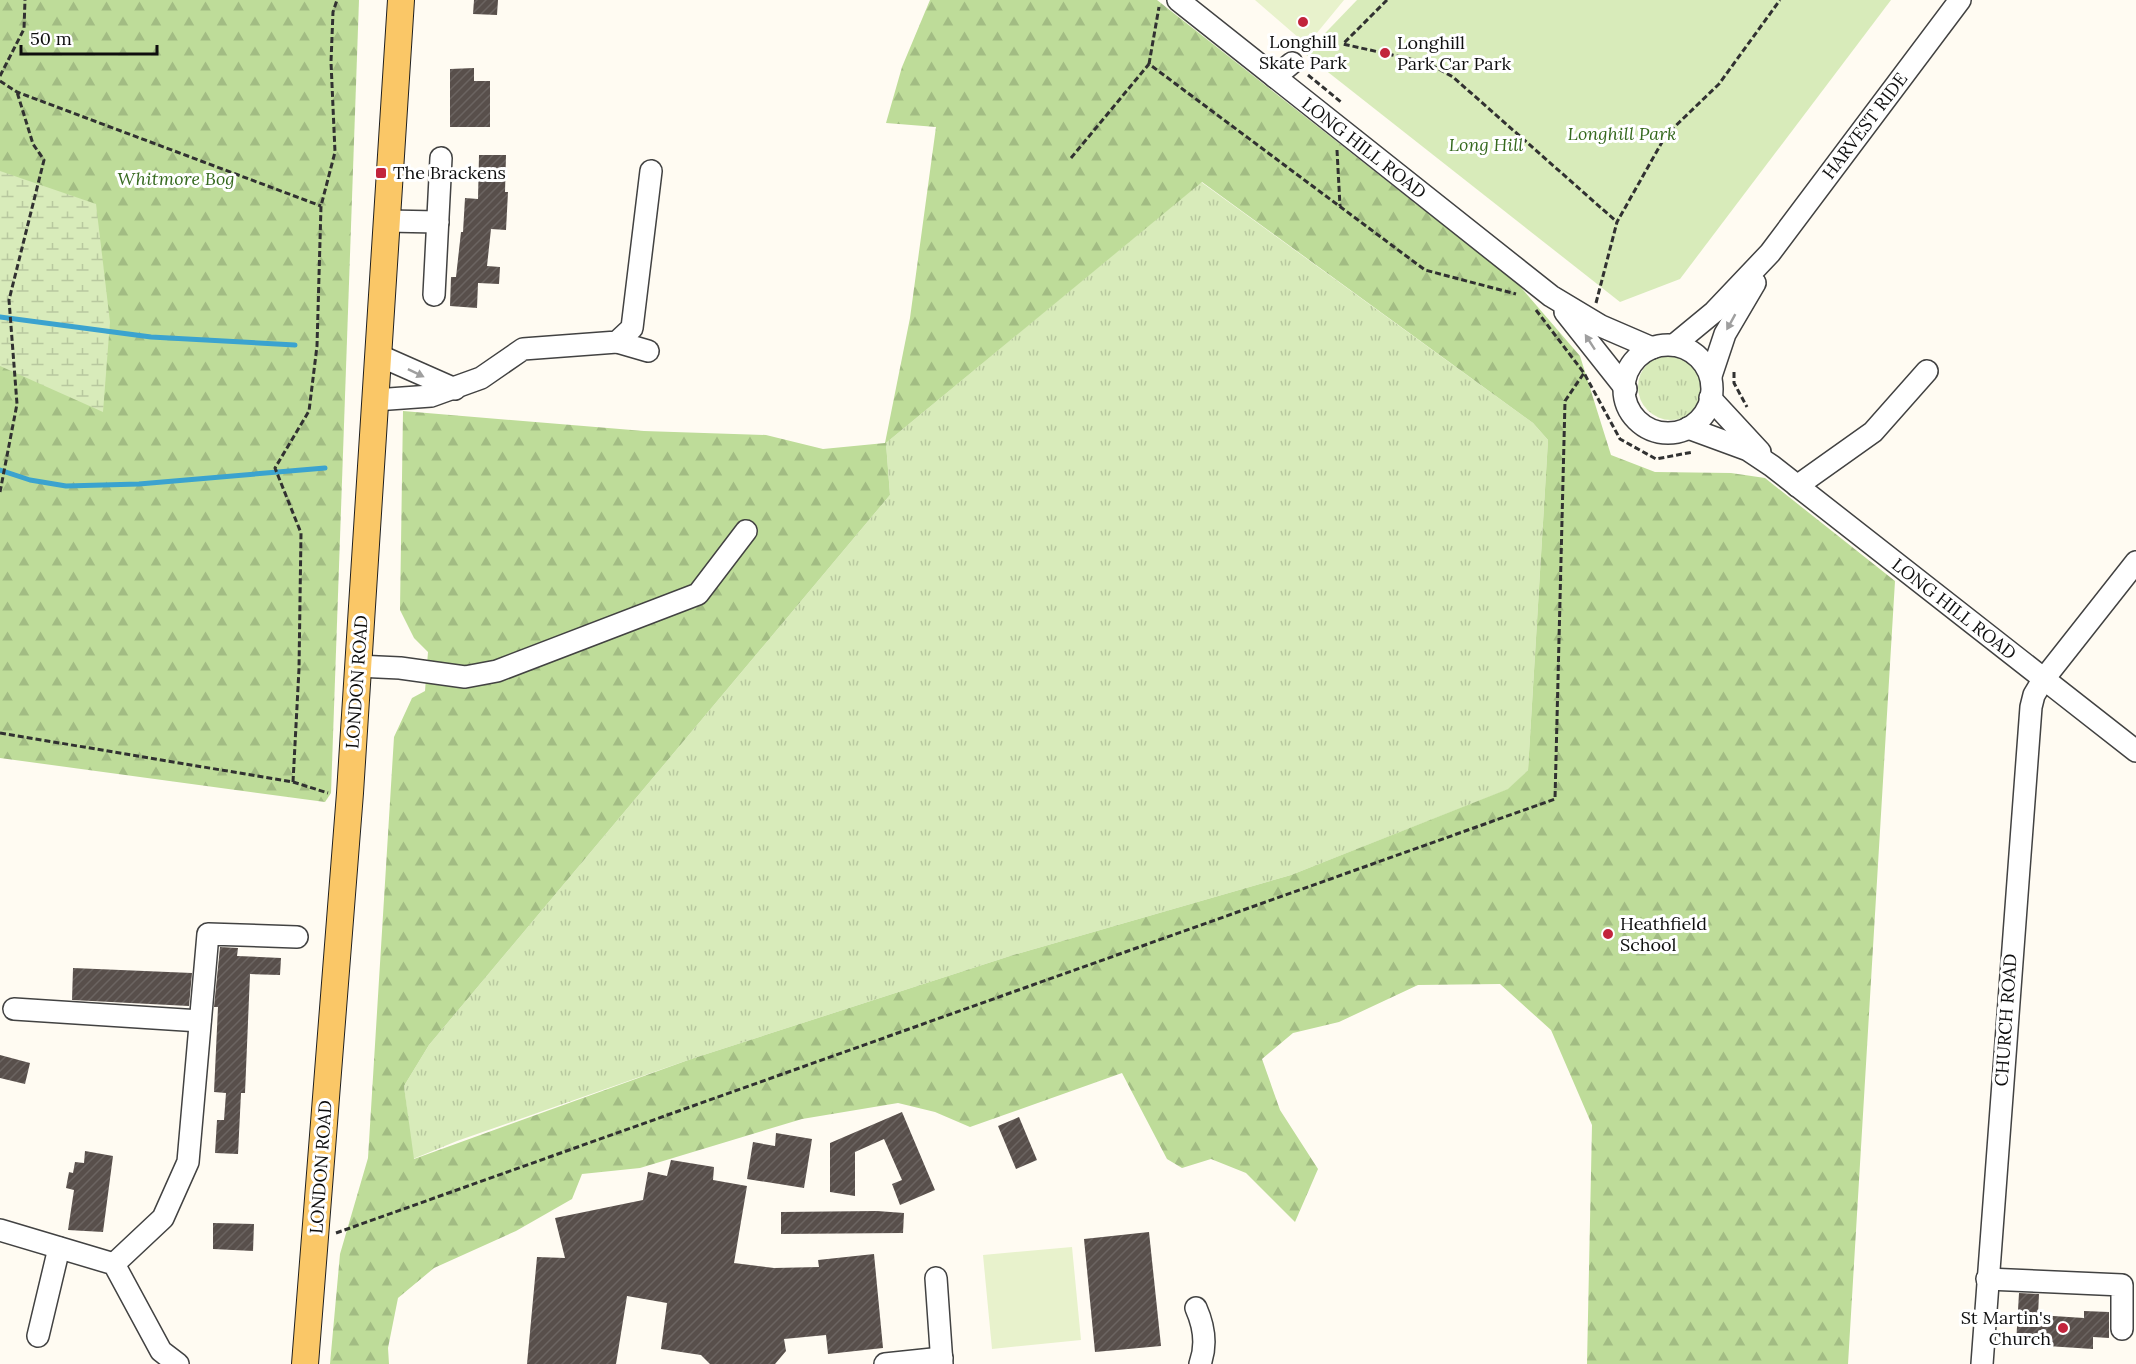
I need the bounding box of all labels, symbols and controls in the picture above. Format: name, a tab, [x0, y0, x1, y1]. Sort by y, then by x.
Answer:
marker: Longhill Skate Park	[1296, 15, 1310, 29]
scale bar	[21, 18, 158, 56]
text: 50 m	[30, 27, 72, 50]
place label: Longhill Skate Park	[1259, 30, 1347, 74]
place label: Longhill Park Car Park	[1397, 31, 1511, 75]
marker: Longhill Park Car Park	[1378, 46, 1392, 60]
street label: HARVEST RIDE	[1817, 68, 1912, 184]
street label: LONG HILL ROAD	[1297, 92, 1431, 203]
park label: Longhill Park	[1568, 122, 1676, 145]
park label: Long Hill	[1449, 133, 1523, 156]
place label: The Brackens	[393, 161, 506, 184]
marker: The Brackens	[374, 166, 388, 180]
park label: Whitmore Bog	[117, 167, 235, 190]
one-way arrow	[1726, 314, 1736, 331]
one-way arrow	[1584, 335, 1596, 351]
one-way arrow	[408, 368, 425, 377]
street label: LONG HILL ROAD	[1887, 553, 2021, 664]
street label: LONDON ROAD	[340, 614, 373, 750]
place label: Heathfield School	[1620, 912, 1707, 956]
marker: Heathfield School	[1601, 927, 1615, 941]
street label: CHURCH ROAD	[1989, 953, 2022, 1087]
street label: LONDON ROAD	[304, 1099, 337, 1235]
place label: St Martin's Church	[1961, 1306, 2051, 1350]
marker: St Martin's Church	[2056, 1321, 2070, 1335]

